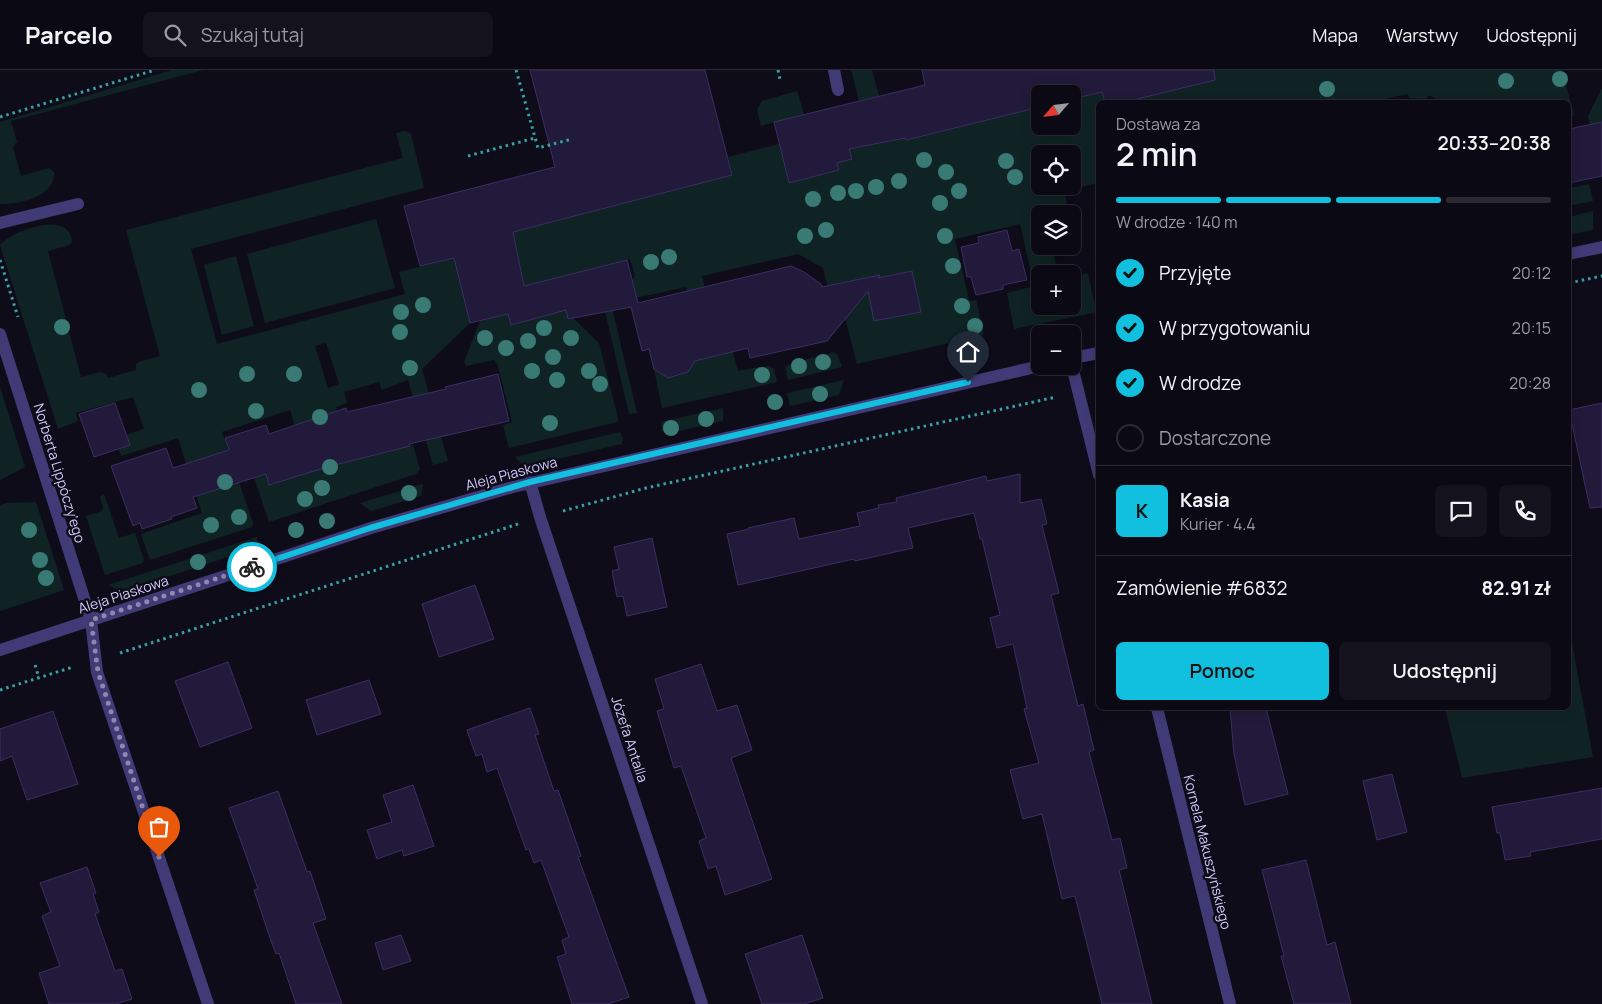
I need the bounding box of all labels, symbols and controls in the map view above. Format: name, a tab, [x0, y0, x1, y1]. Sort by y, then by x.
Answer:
search box	[143, 12, 493, 57]
text: Parcelo	[25, 18, 113, 51]
icon: search	[161, 21, 189, 49]
text: Szukaj tutaj	[201, 22, 304, 48]
text: Mapa	[1312, 23, 1358, 47]
text: Warstwy	[1386, 23, 1458, 47]
text: Udostępnij	[1486, 23, 1577, 47]
north arrow	[1031, 85, 1081, 135]
map controls	[1031, 85, 1081, 375]
text: Dostawa za	[1116, 113, 1200, 135]
text: 20:33–20:38	[1438, 130, 1551, 156]
text: 2 min	[1116, 132, 1198, 176]
button: locate	[1031, 145, 1081, 195]
button: layers	[1031, 205, 1081, 255]
text: W drodze · 140 m	[1116, 211, 1238, 233]
icon: check	[1116, 259, 1144, 287]
text: Przyjęte	[1159, 260, 1231, 286]
text: 20:12	[1512, 262, 1551, 284]
button: +	[1031, 265, 1081, 315]
icon: check	[1116, 314, 1144, 342]
text: W przygotowaniu	[1159, 315, 1310, 341]
text: 20:15	[1512, 317, 1551, 339]
button: −	[1031, 325, 1081, 375]
pin	[947, 331, 989, 382]
icon: home	[954, 338, 982, 366]
icon: check	[1116, 369, 1144, 397]
text: W drodze	[1159, 370, 1241, 396]
text: 20:28	[1509, 372, 1551, 394]
street label: Norberta Lippóczy'ego	[30, 401, 90, 545]
text: Dostarczone	[1159, 425, 1271, 451]
street label: Aleja Piaskowa	[463, 452, 559, 494]
button: chat	[1435, 485, 1487, 537]
button: phone	[1499, 485, 1551, 537]
text: Kasia	[1180, 487, 1230, 513]
text: K	[1136, 498, 1148, 524]
text: Kurier · 4.4	[1180, 513, 1256, 535]
courier	[227, 542, 277, 592]
icon: bike	[238, 553, 266, 581]
street label: Aleja Piaskowa	[75, 570, 171, 618]
text: Zamówienie #6832	[1116, 575, 1287, 601]
text: 82.91 zł	[1481, 575, 1551, 601]
button: Pomoc	[1116, 642, 1329, 700]
button: Udostępnij	[1339, 642, 1551, 700]
street label: Józefa Antalla	[607, 693, 653, 785]
street label: Kornela Makuszyńskiego	[1180, 773, 1236, 931]
pin	[138, 806, 180, 857]
icon: bag	[145, 813, 173, 841]

